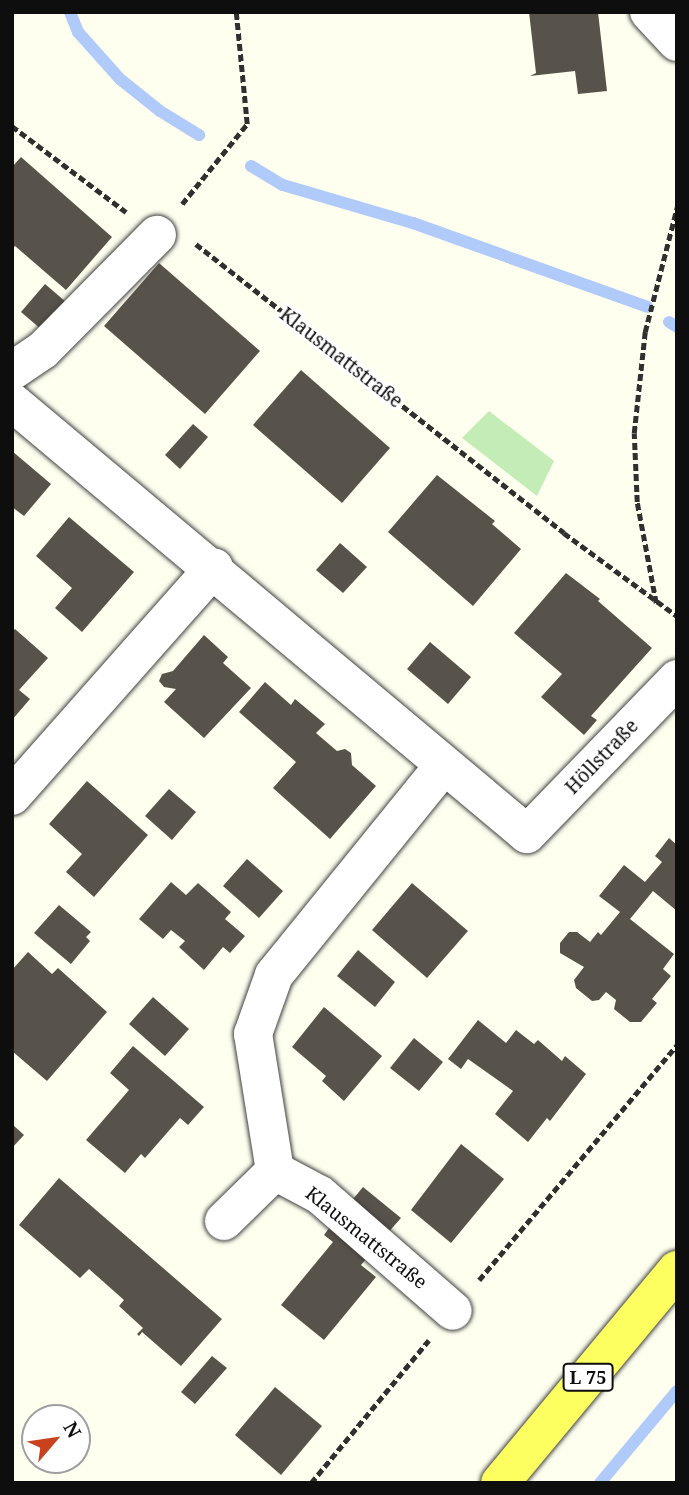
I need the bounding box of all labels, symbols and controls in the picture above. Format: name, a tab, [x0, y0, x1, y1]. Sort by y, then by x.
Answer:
street label: Klausmattstraße	[275, 303, 407, 413]
street label: Höllstraße	[561, 715, 643, 799]
street label: Klausmattstraße	[301, 1182, 431, 1294]
road number: L 75	[562, 1362, 614, 1392]
north arrow	[21, 1404, 91, 1474]
text: N	[58, 1417, 88, 1443]

